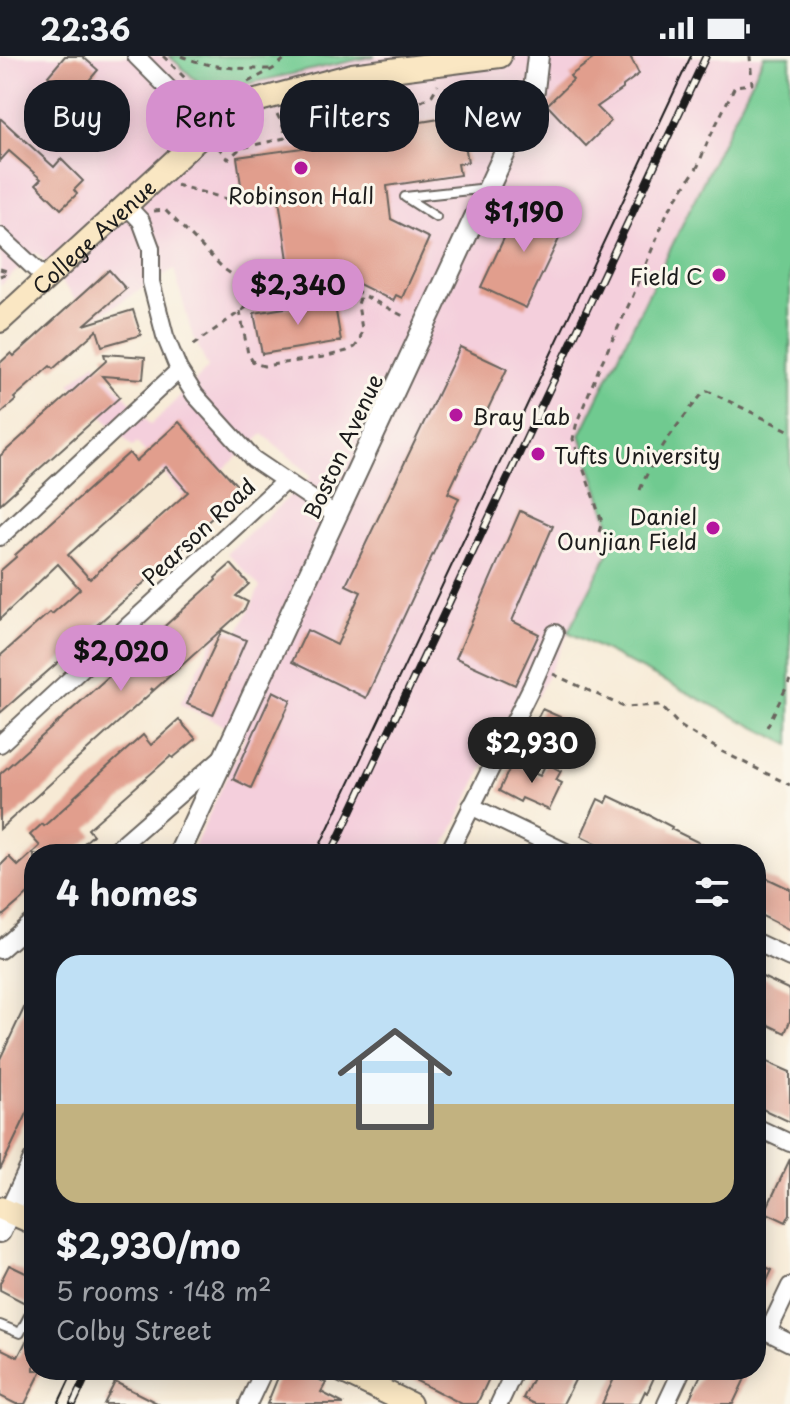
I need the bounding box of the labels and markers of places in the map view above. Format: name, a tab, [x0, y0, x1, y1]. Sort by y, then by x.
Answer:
marker: Robinson Hall	[292, 159, 310, 177]
place label: Robinson Hall	[228, 178, 374, 211]
pin: $1,190	[459, 186, 589, 254]
pin: $2,340	[233, 259, 363, 327]
place label: Field C	[630, 259, 703, 292]
marker: Field C	[710, 266, 728, 284]
place label: Bray Lab	[472, 399, 570, 432]
marker: Bray Lab	[447, 406, 465, 424]
place label: Tufts University	[554, 438, 720, 471]
marker: Tufts University	[529, 445, 547, 463]
place label: Daniel Ounjian Field	[557, 499, 697, 557]
marker: Daniel Ounjian Field	[704, 519, 722, 537]
pin: $2,020	[56, 625, 186, 693]
pin: $2,930	[467, 717, 597, 785]

